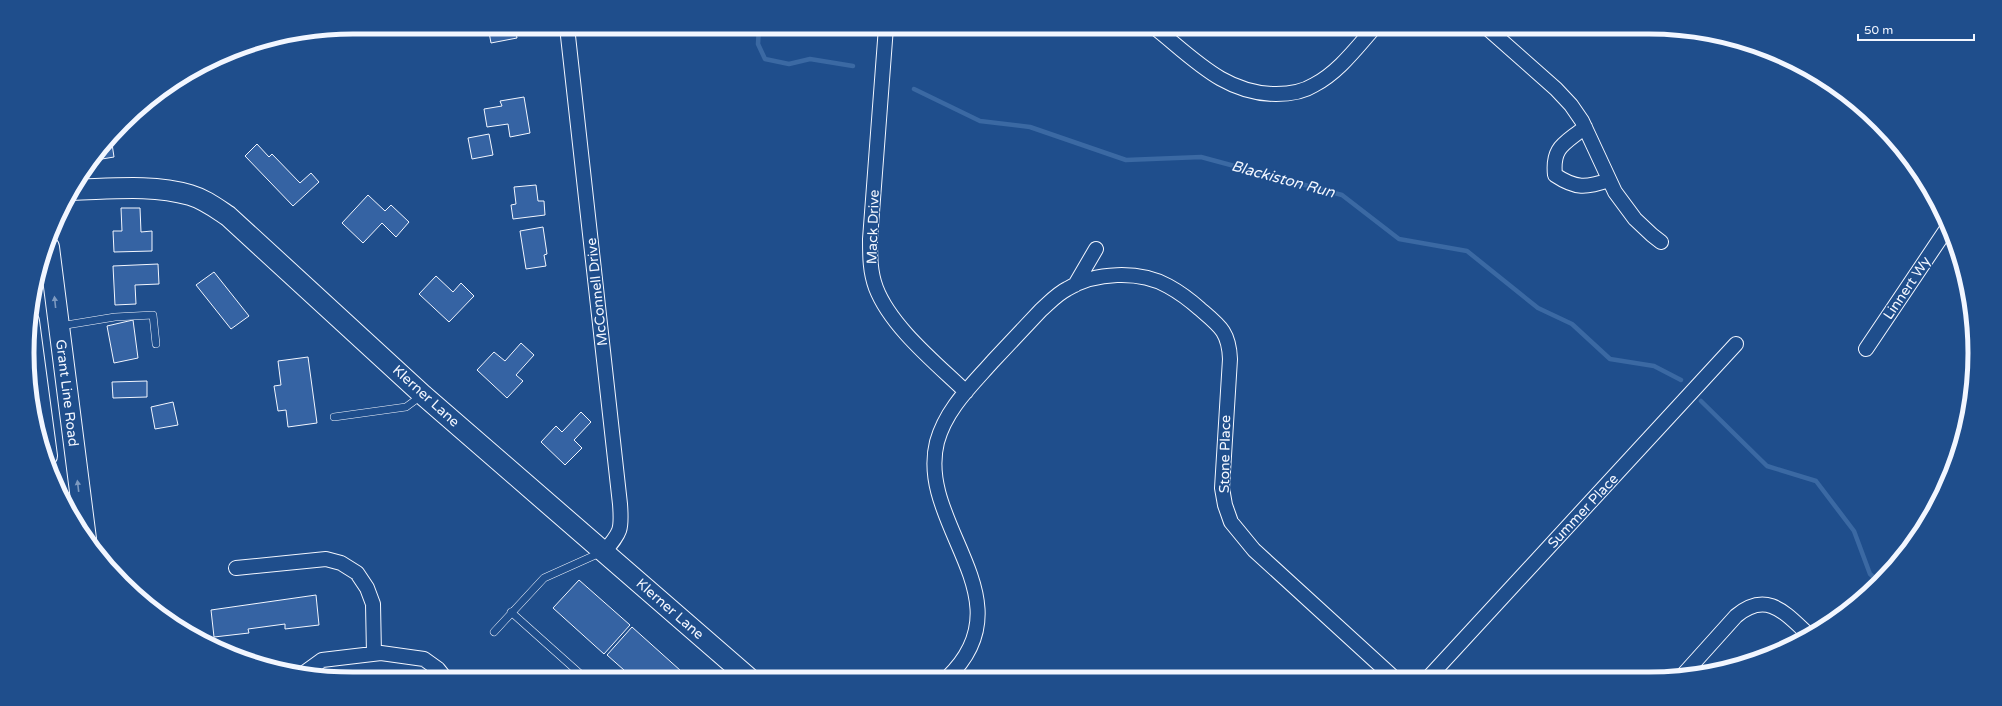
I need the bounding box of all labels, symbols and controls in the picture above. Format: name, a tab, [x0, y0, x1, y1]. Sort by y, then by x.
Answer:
scale bar	[1858, 16, 1974, 42]
text: 50 m	[1864, 23, 1893, 37]
water label: Blackiston Run	[1229, 157, 1337, 202]
street label: Mack Drive	[863, 189, 883, 265]
street label: McConnell Drive	[583, 237, 611, 347]
street label: Linnert Wy	[1880, 253, 1935, 323]
one-way arrow	[52, 296, 58, 308]
street label: Grant Line Road	[52, 338, 82, 448]
street label: Klerner Lane	[389, 362, 463, 430]
street label: Stone Place	[1216, 415, 1234, 493]
street label: Summer Place	[1544, 470, 1622, 552]
one-way arrow	[75, 480, 82, 492]
street label: Klerner Lane	[633, 575, 707, 643]

